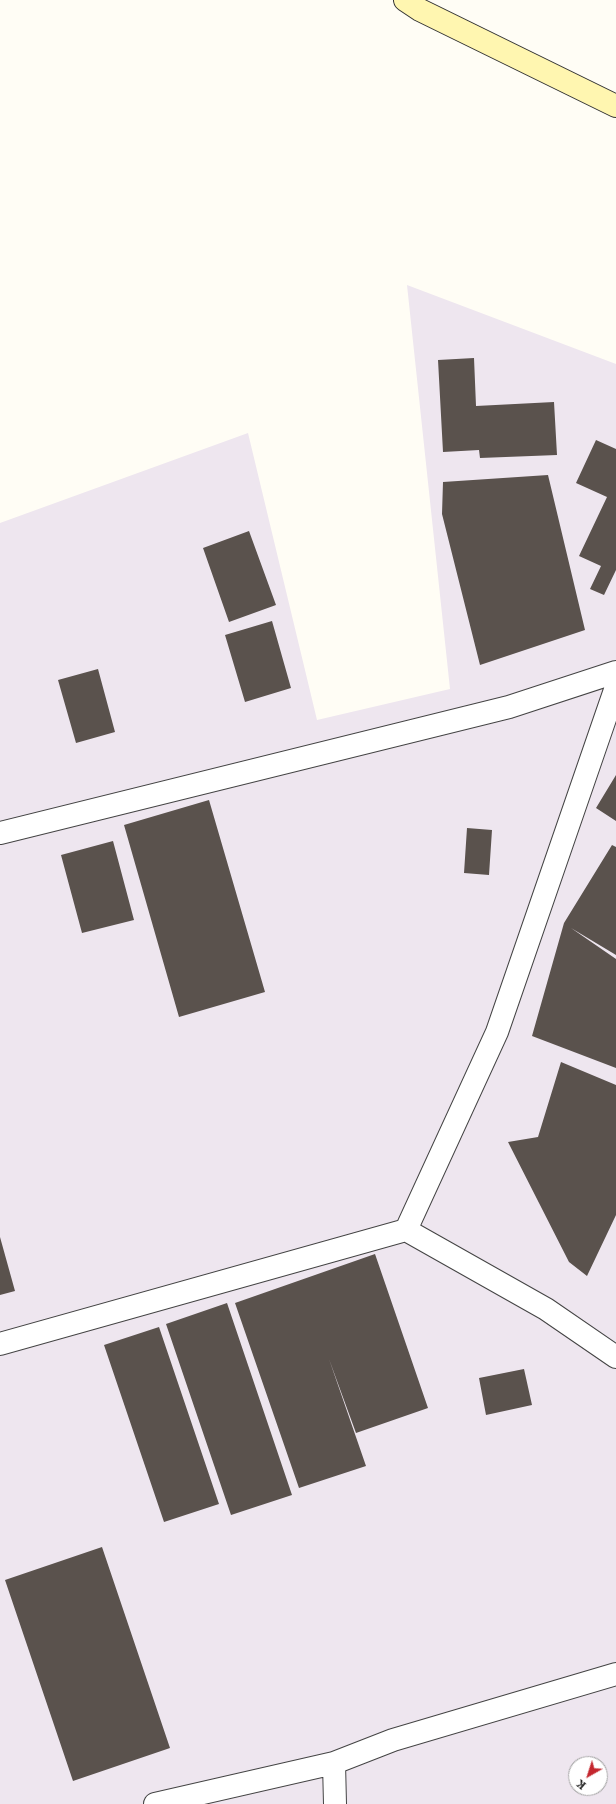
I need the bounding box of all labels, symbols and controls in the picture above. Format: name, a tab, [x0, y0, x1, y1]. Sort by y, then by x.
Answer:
north arrow	[568, 1756, 608, 1796]
text: K	[574, 1777, 589, 1792]

